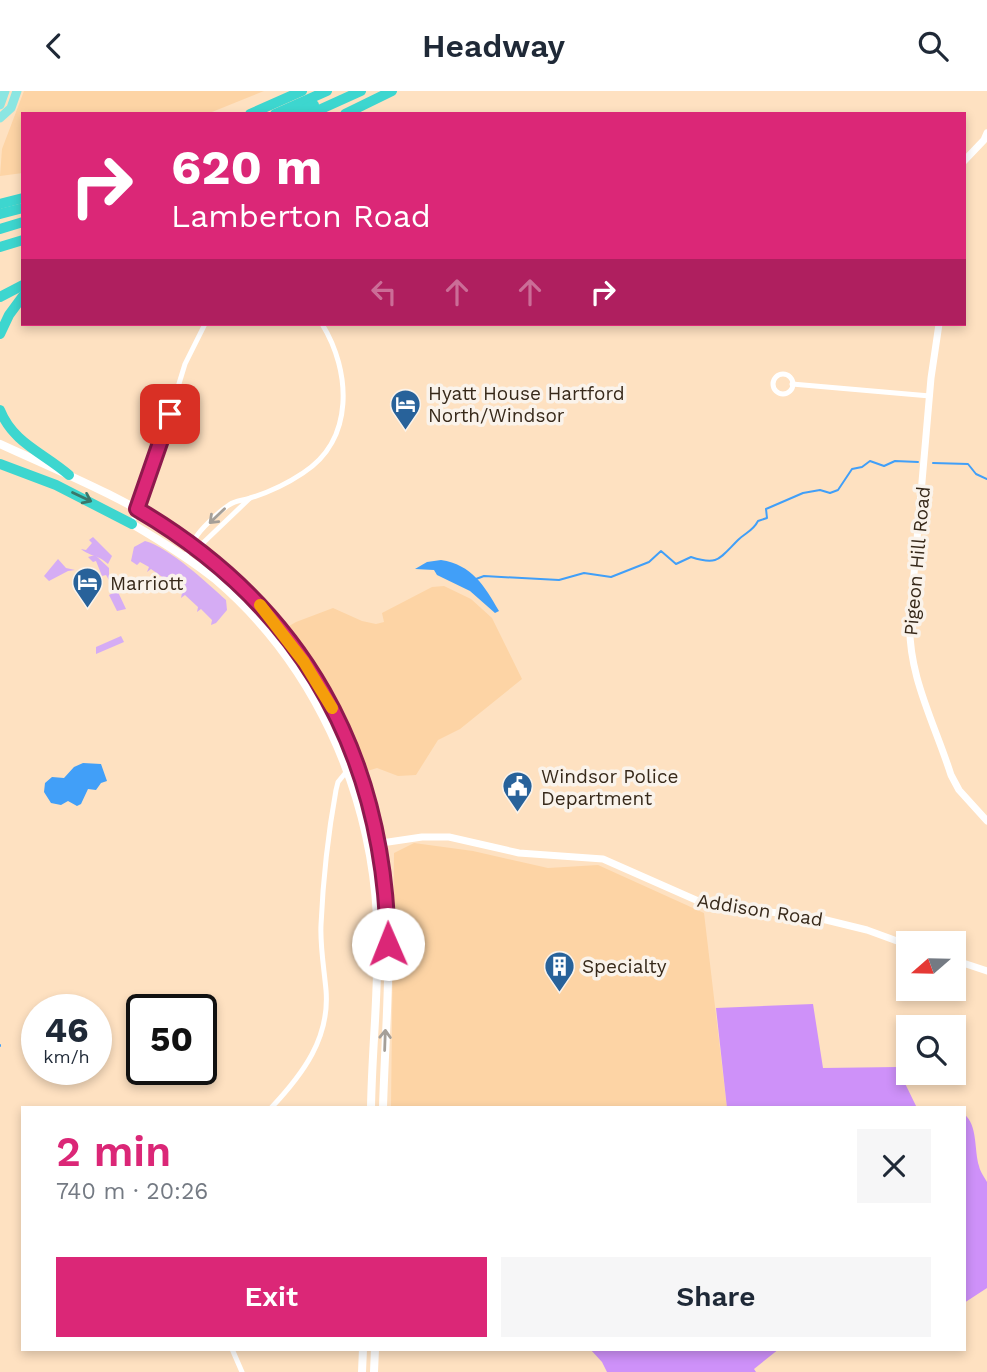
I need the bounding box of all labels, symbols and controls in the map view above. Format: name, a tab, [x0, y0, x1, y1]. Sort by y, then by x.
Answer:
icon: back	[35, 27, 73, 65]
text: Headway	[422, 27, 565, 65]
icon: search	[914, 27, 952, 65]
text: 620 m	[171, 138, 322, 196]
icon: right	[56, 140, 147, 231]
text: Lamberton Road	[171, 197, 431, 235]
icon: left	[365, 273, 403, 311]
icon: ahead	[438, 273, 476, 311]
icon: ahead	[511, 273, 549, 311]
icon: right	[584, 273, 622, 311]
place label: Hyatt House Hartford North/Windsor	[428, 382, 625, 427]
pin	[140, 384, 200, 444]
hotel icon: Hyatt House Hartford North/Windsor	[388, 387, 422, 431]
icon: arrive	[151, 395, 189, 433]
street label: Pigeon Hill Road	[899, 485, 935, 637]
one-way arrow	[71, 491, 92, 504]
one-way arrow	[208, 508, 225, 525]
hotel icon: Marriott	[70, 566, 104, 610]
place label: Marriott	[110, 572, 183, 595]
place label: Windsor Police Department	[541, 765, 679, 810]
public building icon: Windsor Police Department	[501, 770, 535, 814]
street label: Addison Road	[695, 889, 825, 931]
position arrow	[351, 907, 425, 981]
north arrow	[896, 931, 966, 1001]
map controls	[896, 931, 966, 1085]
building icon: Specialty	[542, 949, 576, 993]
place label: Specialty	[582, 955, 667, 978]
speed limit sign: 50	[126, 994, 217, 1085]
text: 46	[44, 1009, 89, 1051]
button: search	[896, 1015, 966, 1085]
one-way arrow	[379, 1028, 392, 1051]
text: km/h	[43, 1046, 90, 1067]
text: 2 min	[56, 1127, 171, 1176]
button: close	[857, 1129, 931, 1203]
text: 740 m · 20:26	[56, 1178, 208, 1205]
button: Exit	[56, 1257, 487, 1337]
button: Share	[501, 1257, 931, 1337]

